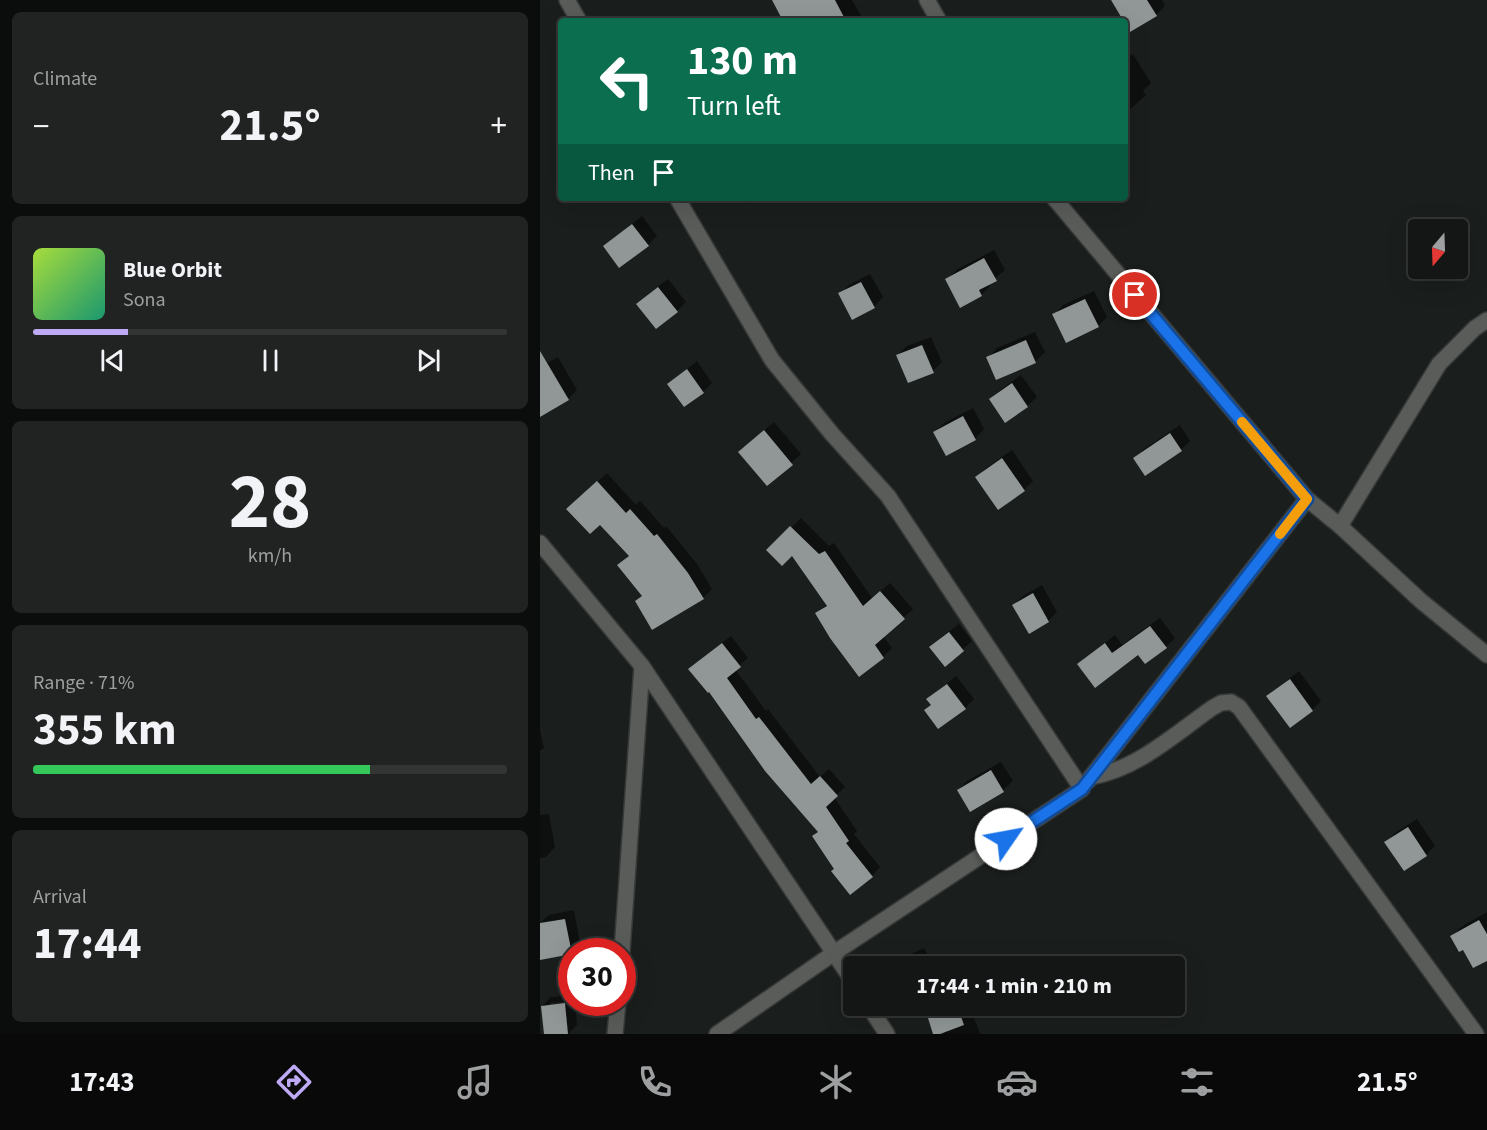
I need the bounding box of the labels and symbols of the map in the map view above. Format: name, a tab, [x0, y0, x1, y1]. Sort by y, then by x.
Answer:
north arrow	[1408, 219, 1468, 279]
pin	[1109, 269, 1160, 320]
position arrow	[974, 807, 1038, 871]
speed limit sign: 30	[558, 938, 636, 1016]

